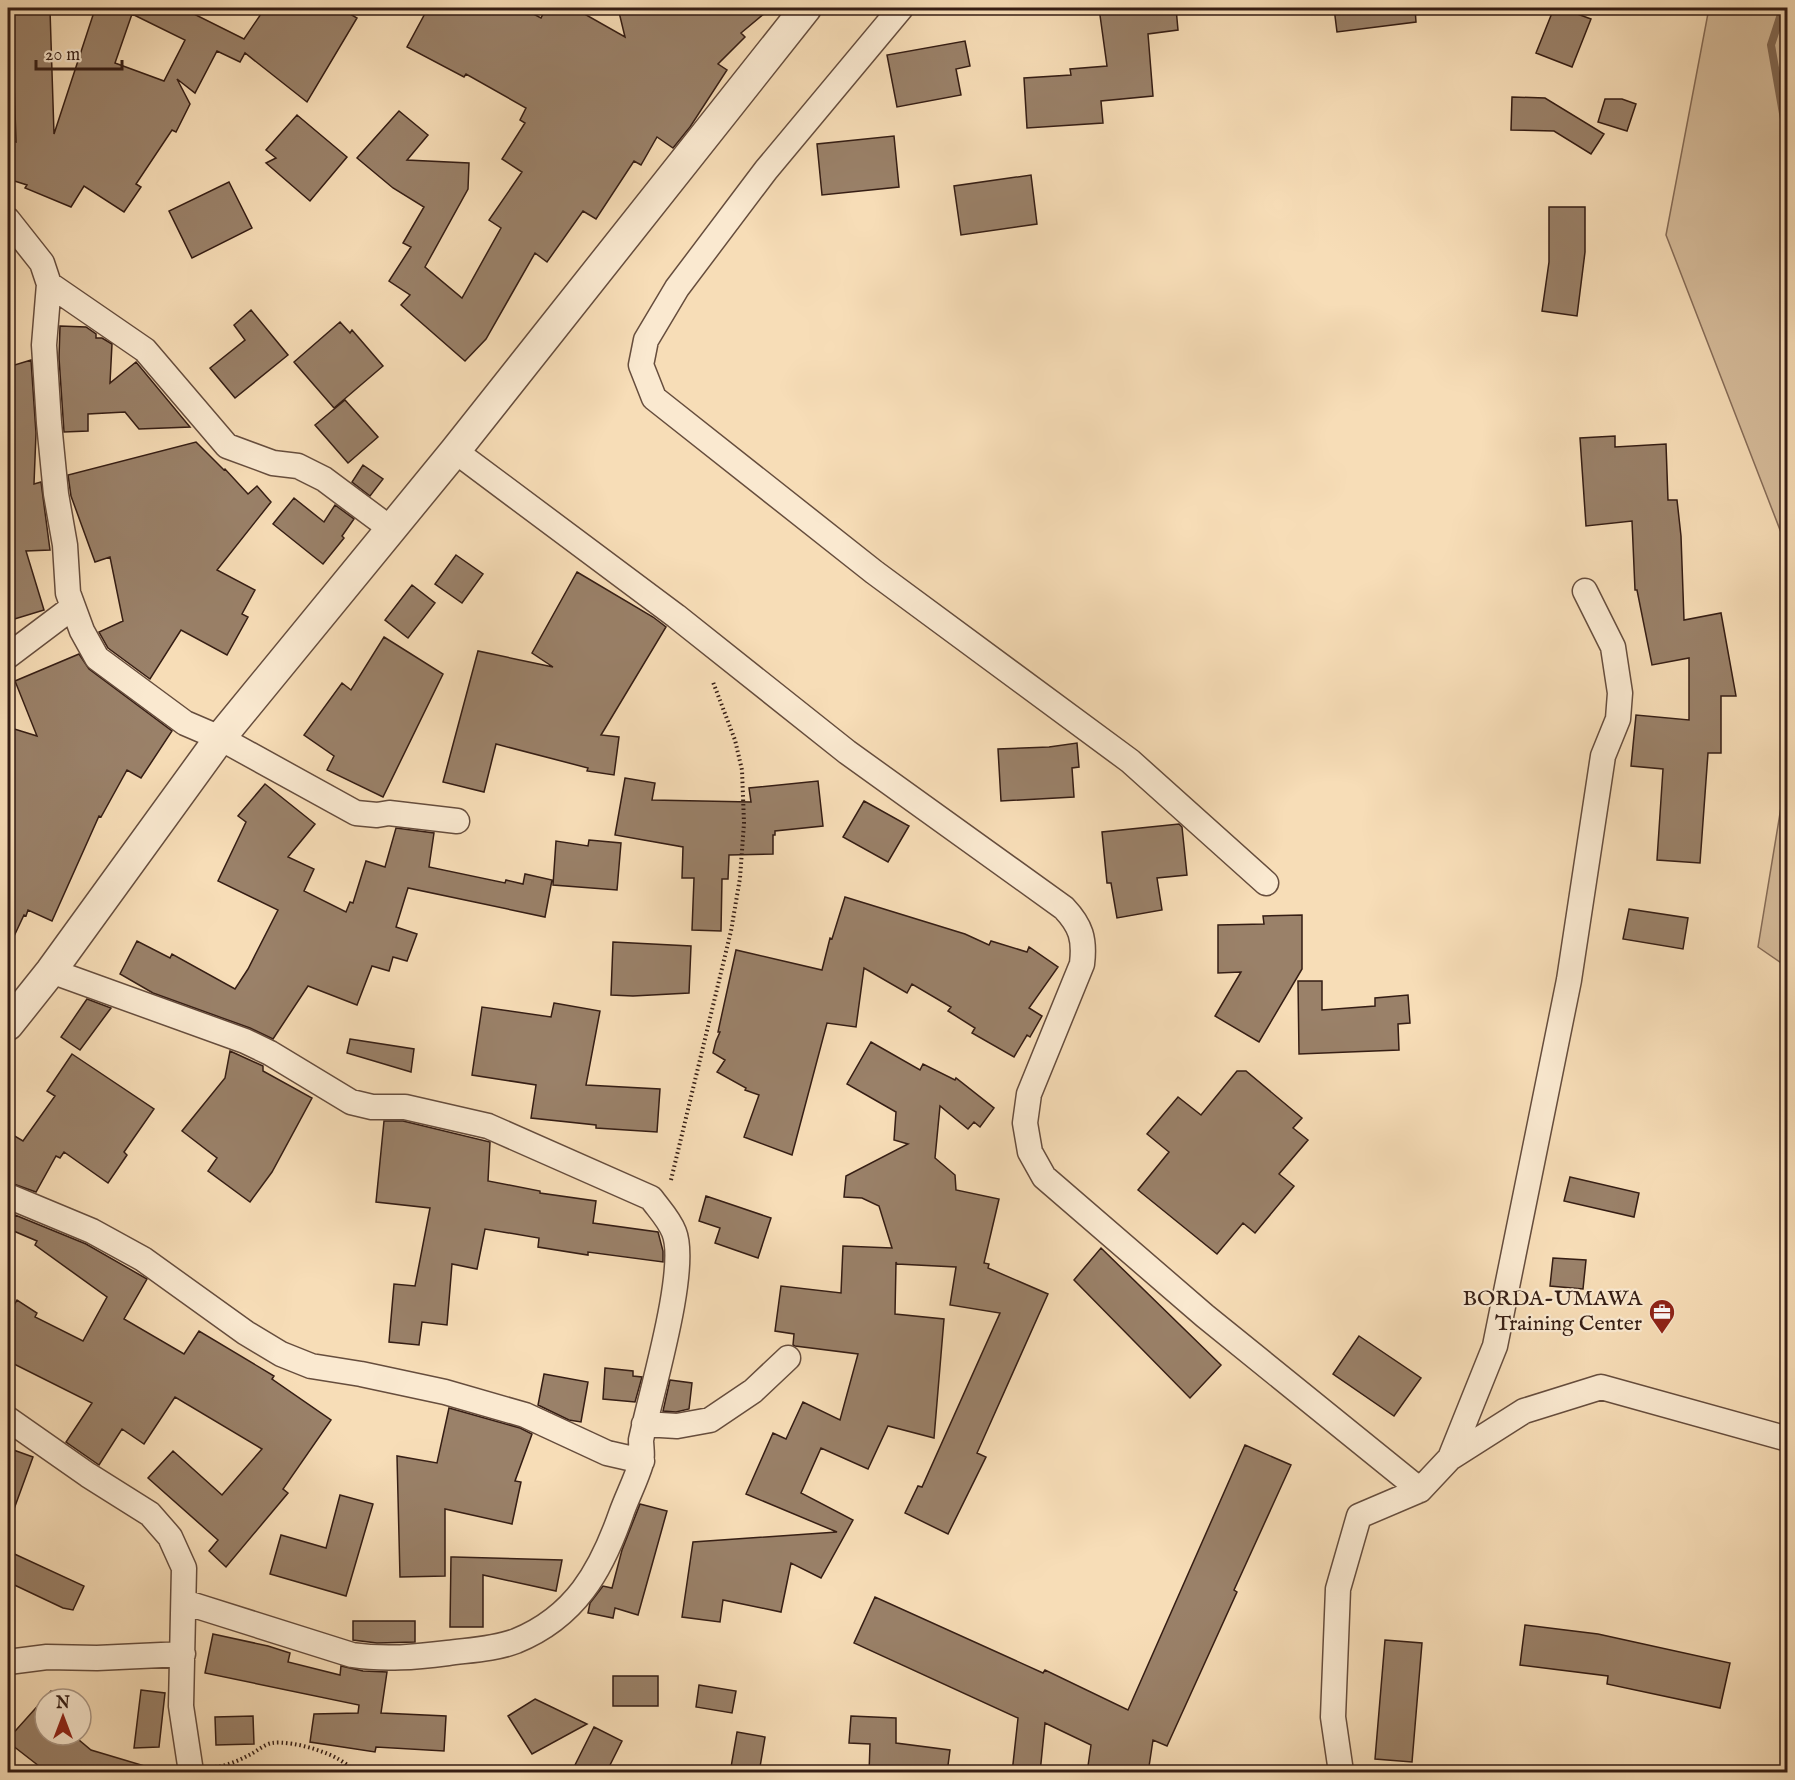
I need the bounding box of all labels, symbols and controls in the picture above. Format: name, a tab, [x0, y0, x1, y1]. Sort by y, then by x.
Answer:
scale bar	[36, 33, 122, 71]
text: 20 m	[45, 44, 80, 67]
place label: BORDA-UMAWA Training Center	[1462, 1285, 1643, 1338]
office icon: BORDA-UMAWA Training Center	[1647, 1297, 1677, 1335]
north arrow	[33, 1687, 93, 1747]
text: N	[55, 1694, 70, 1714]

